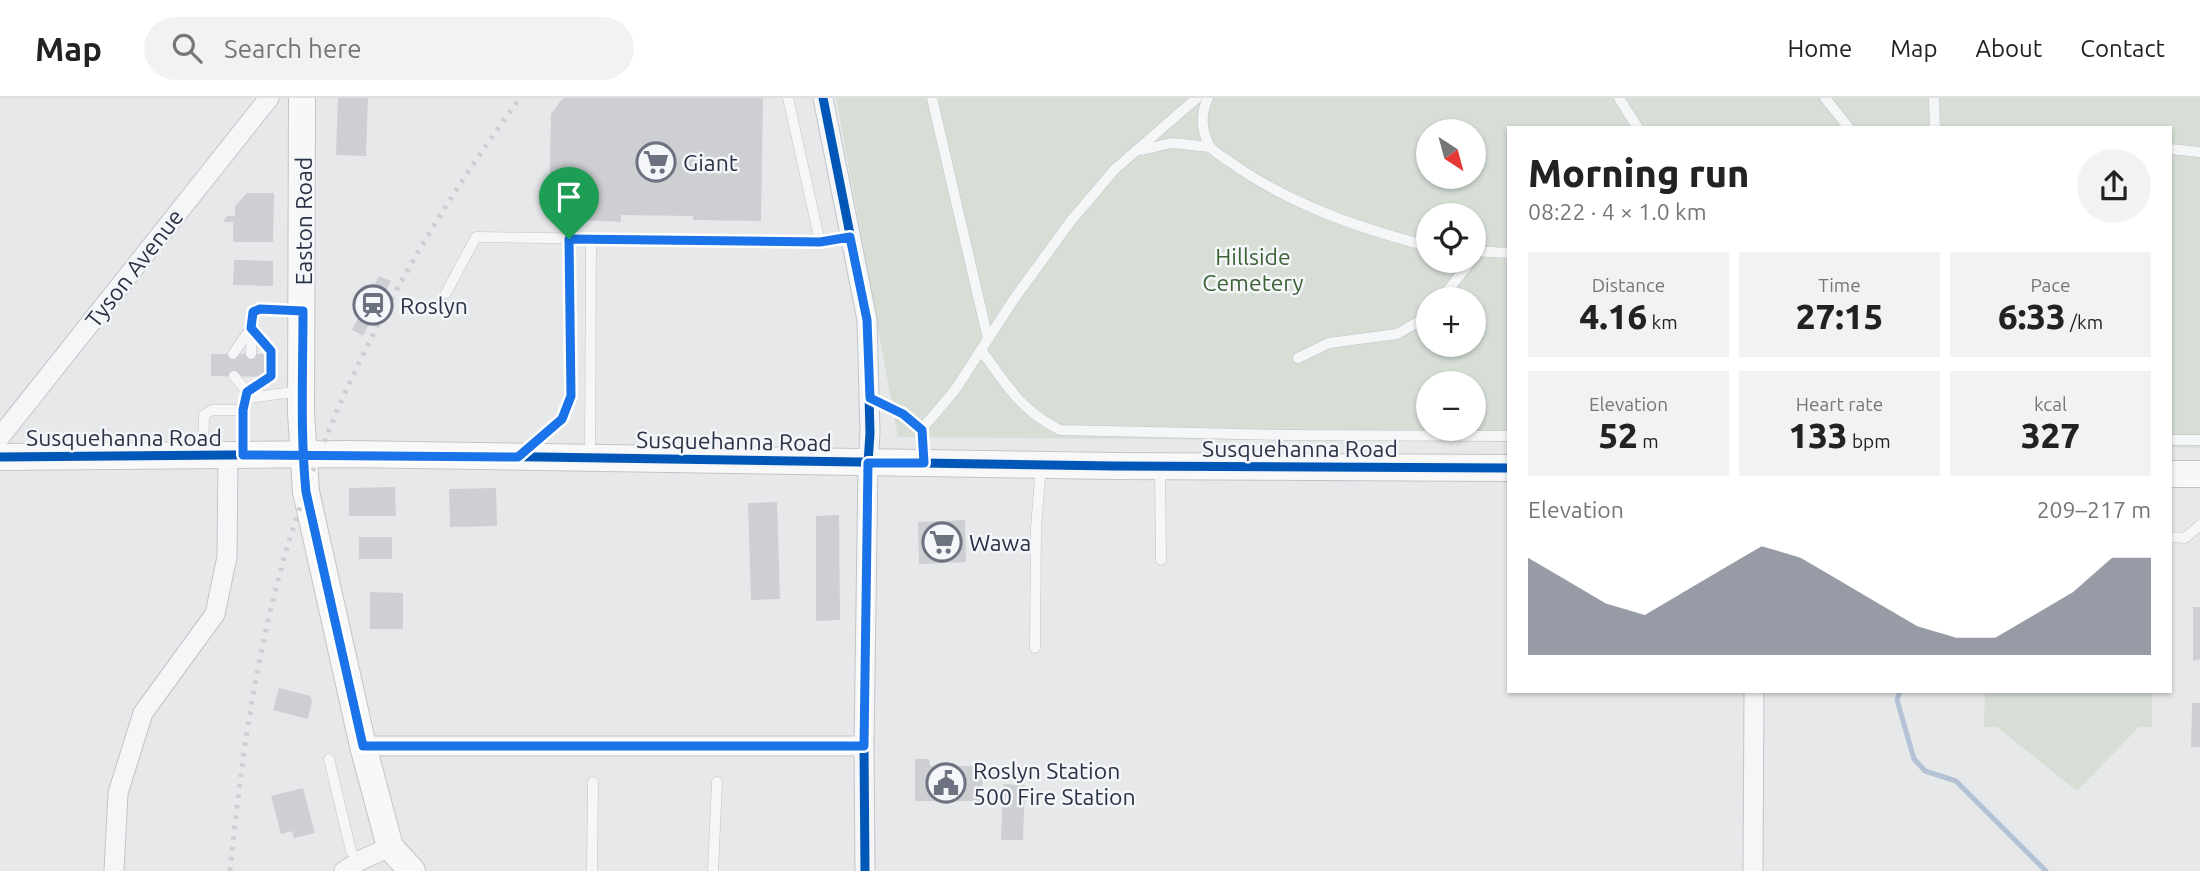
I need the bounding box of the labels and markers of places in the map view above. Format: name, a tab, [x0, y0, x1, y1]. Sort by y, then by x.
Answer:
supermarket icon: Giant	[635, 141, 677, 183]
place label: Giant	[683, 150, 738, 175]
pin	[539, 167, 599, 239]
station icon: Roslyn	[352, 284, 394, 326]
place label: Roslyn	[400, 293, 468, 318]
supermarket icon: Wawa	[921, 521, 963, 563]
place label: Wawa	[969, 530, 1031, 555]
place label: Roslyn Station 500 Fire Station	[973, 758, 1136, 809]
public building icon: Roslyn Station 500 Fire Station	[925, 762, 967, 804]

